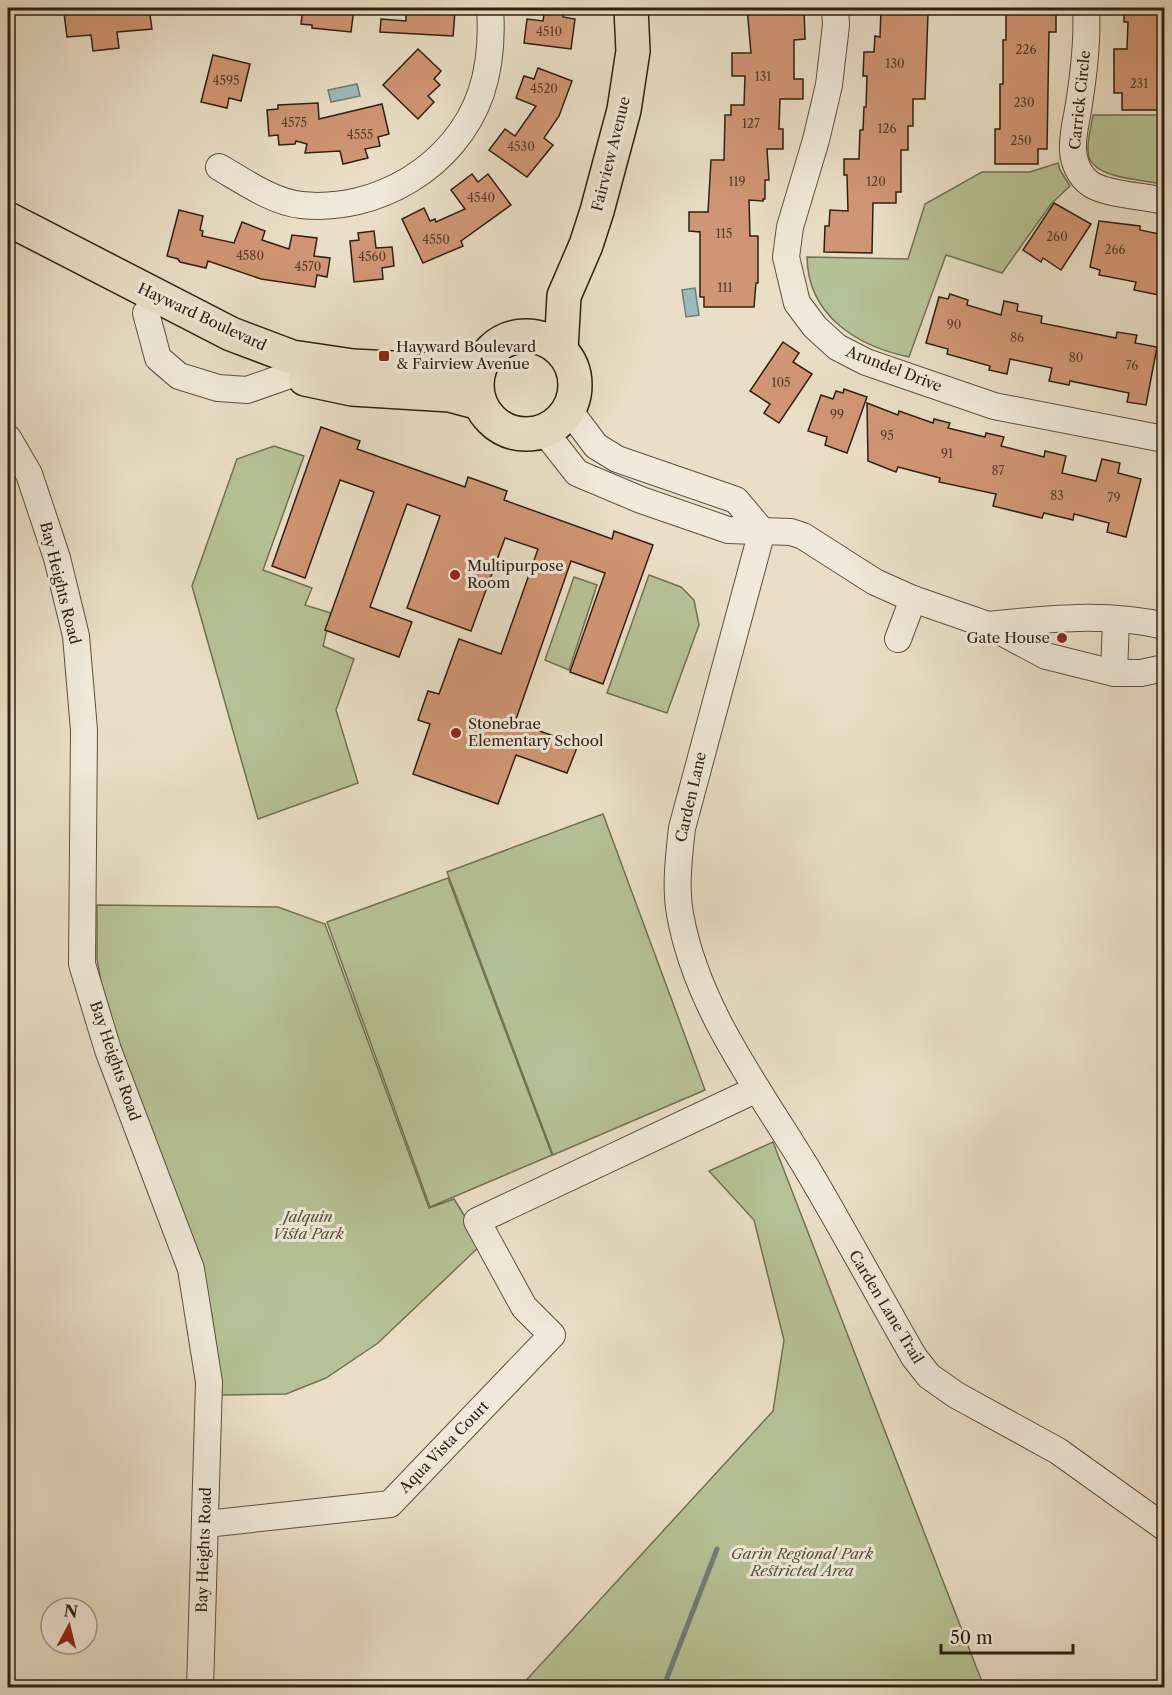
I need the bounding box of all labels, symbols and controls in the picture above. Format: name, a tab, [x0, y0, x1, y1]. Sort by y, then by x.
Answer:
house number: 4510	[536, 24, 562, 39]
house number: 226	[1016, 42, 1036, 57]
street label: Carrick Circle	[1065, 49, 1094, 151]
house number: 130	[885, 56, 905, 71]
house number: 131	[755, 69, 771, 84]
house number: 4595	[212, 73, 240, 88]
house number: 231	[1130, 76, 1148, 91]
house number: 4520	[530, 81, 558, 96]
street label: Fairview Avenue	[587, 95, 634, 213]
house number: 230	[1013, 95, 1035, 110]
house number: 4575	[281, 115, 307, 130]
house number: 127	[742, 116, 760, 131]
house number: 126	[878, 121, 896, 136]
house number: 4555	[347, 127, 373, 142]
house number: 250	[1010, 133, 1032, 148]
house number: 4530	[507, 139, 535, 154]
house number: 119	[728, 174, 746, 189]
house number: 120	[866, 174, 886, 189]
house number: 4540	[467, 190, 495, 205]
house number: 115	[716, 226, 732, 241]
house number: 260	[1046, 229, 1068, 244]
house number: 4550	[422, 232, 450, 247]
house number: 266	[1105, 242, 1125, 257]
house number: 4580	[236, 248, 264, 263]
house number: 4560	[358, 249, 386, 264]
house number: 4570	[295, 259, 321, 274]
street label: Hayward Boulevard	[135, 278, 270, 355]
house number: 111	[717, 280, 733, 295]
house number: 90	[947, 317, 961, 332]
house number: 86	[1010, 330, 1024, 345]
place label: Hayward Boulevard & Fairview Avenue	[396, 337, 536, 373]
street label: Arundel Drive	[843, 341, 945, 396]
marker: Hayward Boulevard & Fairview Avenue	[377, 349, 391, 363]
house number: 80	[1069, 350, 1083, 365]
house number: 76	[1126, 358, 1138, 373]
house number: 105	[771, 375, 791, 390]
house number: 99	[830, 407, 844, 422]
house number: 95	[880, 428, 894, 443]
house number: 91	[941, 446, 953, 461]
house number: 87	[991, 463, 1005, 478]
house number: 83	[1050, 488, 1064, 503]
house number: 79	[1108, 490, 1120, 505]
street label: Bay Heights Road	[36, 520, 85, 646]
place label: Multipurpose Room	[467, 556, 564, 592]
marker: Multipurpose Room	[448, 568, 462, 582]
place label: Gate House	[966, 628, 1050, 647]
marker: Gate House	[1055, 631, 1069, 645]
place label: Stonebrae Elementary School	[468, 714, 604, 750]
marker: Stonebrae Elementary School	[449, 726, 463, 740]
street label: Carden Lane	[671, 750, 710, 844]
street label: Bay Heights Road	[86, 998, 145, 1123]
park label: Jalquin Vista Park	[272, 1207, 344, 1243]
street label: Carden Lane Trail	[845, 1246, 928, 1367]
street label: Aqua Vista Court	[394, 1396, 493, 1497]
street label: Bay Heights Road	[192, 1487, 215, 1613]
park label: Garin Regional Park Restricted Area	[731, 1544, 873, 1580]
north arrow	[39, 1596, 99, 1656]
text: N	[63, 1600, 79, 1622]
scale bar	[941, 1617, 1073, 1655]
text: 50 m	[950, 1627, 993, 1649]

